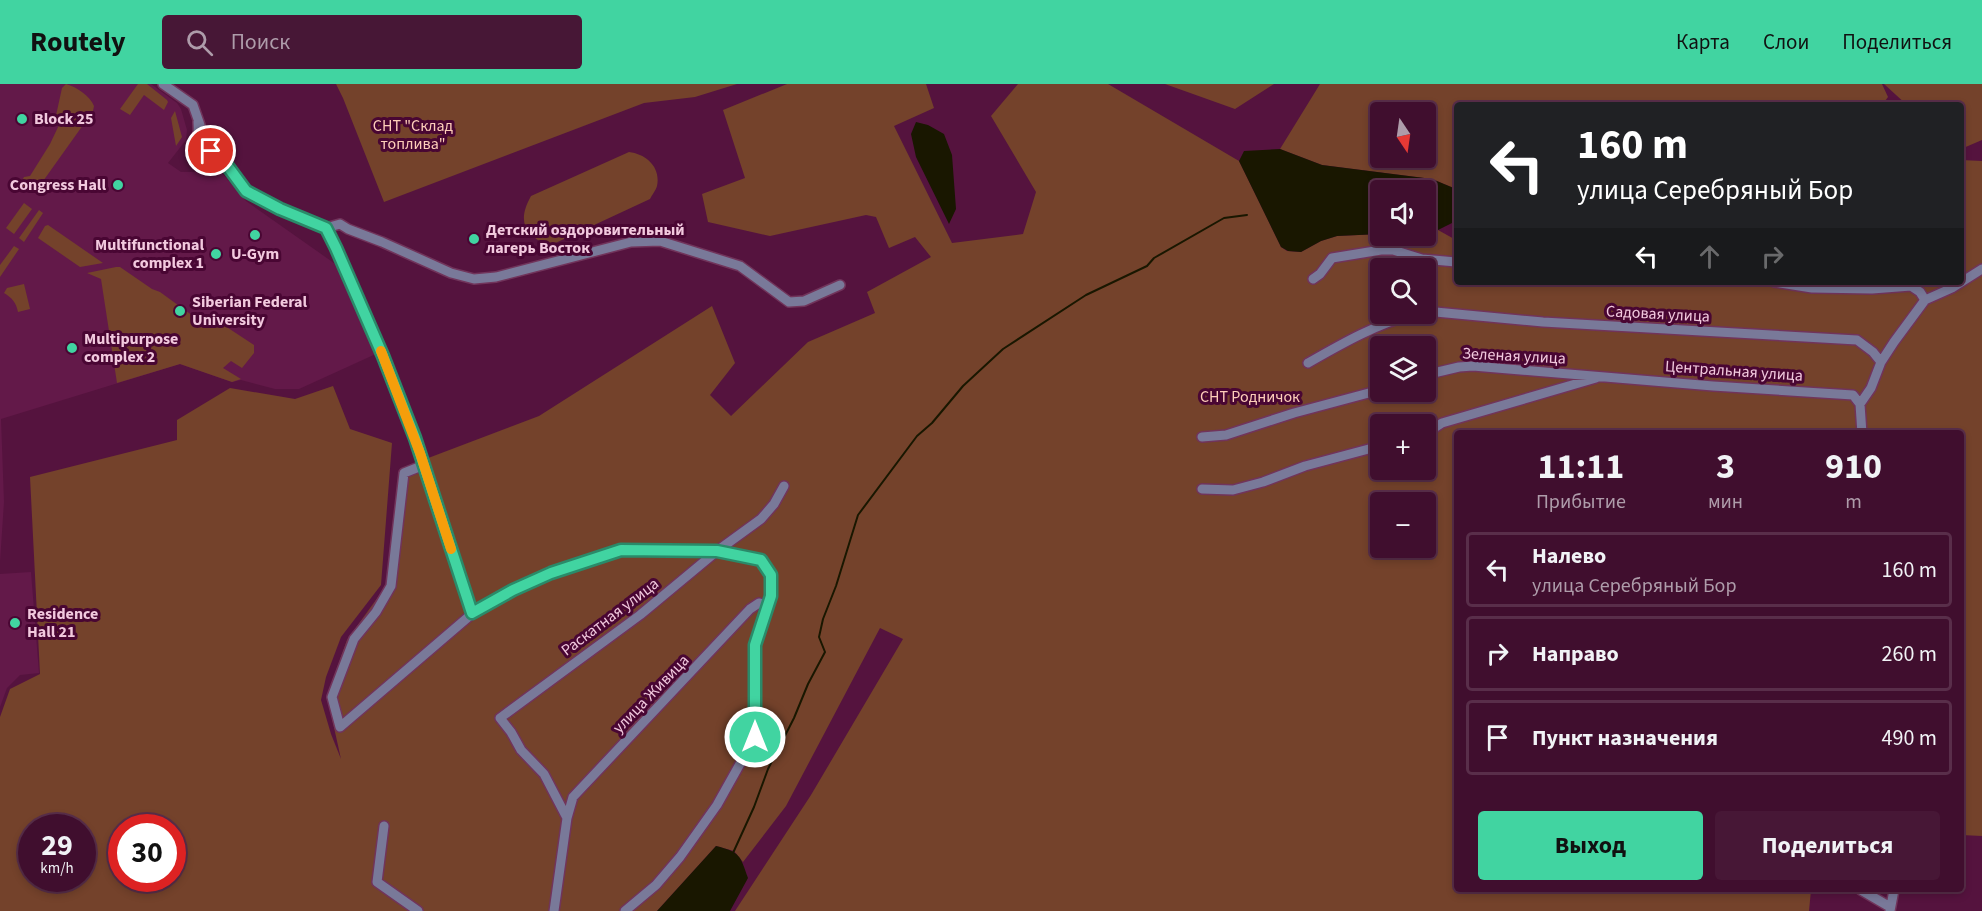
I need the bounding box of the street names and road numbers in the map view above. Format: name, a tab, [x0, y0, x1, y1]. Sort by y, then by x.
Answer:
street label: Садовая улица	[1606, 300, 1710, 328]
street label: Зеленая улица	[1462, 342, 1566, 370]
street label: Центральная улица	[1664, 355, 1804, 387]
street label: Раскатная улица	[557, 573, 663, 661]
street label: улица Живица	[608, 650, 694, 738]

